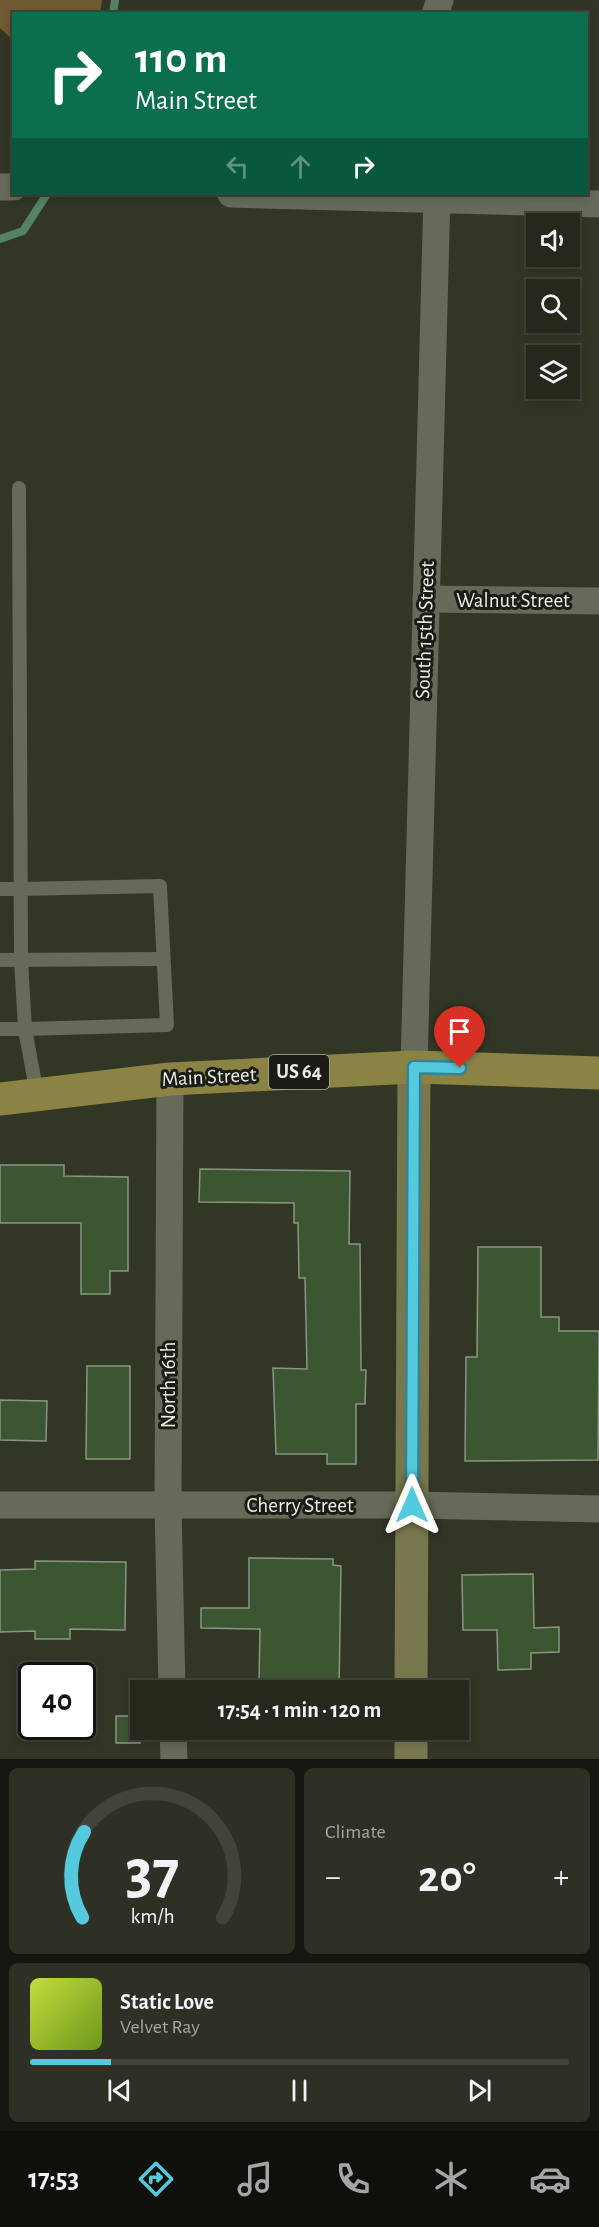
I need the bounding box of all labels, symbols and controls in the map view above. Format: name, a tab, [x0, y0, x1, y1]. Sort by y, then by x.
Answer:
icon: right	[36, 36, 114, 114]
text: 110 m	[135, 38, 227, 80]
text: Main Street	[135, 87, 257, 114]
icon: left	[221, 150, 254, 183]
icon: ahead	[284, 150, 317, 183]
icon: right	[347, 150, 380, 183]
map controls	[526, 213, 580, 399]
button: sound	[526, 213, 580, 267]
button: search	[526, 279, 580, 333]
button: layers	[526, 345, 580, 399]
street label: South 15th Street	[412, 560, 438, 699]
street label: Walnut Street	[456, 590, 570, 611]
pin	[434, 1006, 485, 1068]
icon: arrive	[443, 1015, 476, 1048]
road number: US 64	[269, 1055, 329, 1089]
street label: Main Street	[161, 1064, 257, 1090]
street label: North 16th	[158, 1342, 179, 1428]
position arrow	[380, 1473, 444, 1537]
street label: Cherry Street	[246, 1495, 354, 1516]
speed limit sign: 40	[18, 1662, 96, 1740]
text: 17:54 · 1 min · 120 m	[218, 1699, 381, 1721]
text: Climate	[325, 1822, 386, 1842]
text: 37	[125, 1842, 179, 1904]
text: 20°	[418, 1855, 476, 1900]
text: −	[325, 1861, 341, 1894]
text: +	[553, 1861, 569, 1894]
text: km/h	[130, 1906, 174, 1927]
text: Static Love	[120, 1991, 214, 2013]
text: Velvet Ray	[120, 2017, 200, 2037]
icon: previous	[103, 2074, 136, 2107]
icon: pause	[283, 2074, 316, 2107]
icon: next	[463, 2074, 496, 2107]
icon: directions	[135, 2158, 177, 2200]
icon: music	[234, 2158, 276, 2200]
icon: phone	[332, 2158, 374, 2200]
icon: climate	[430, 2158, 472, 2200]
icon: car	[529, 2158, 571, 2200]
text: 17:53	[28, 2165, 79, 2192]

